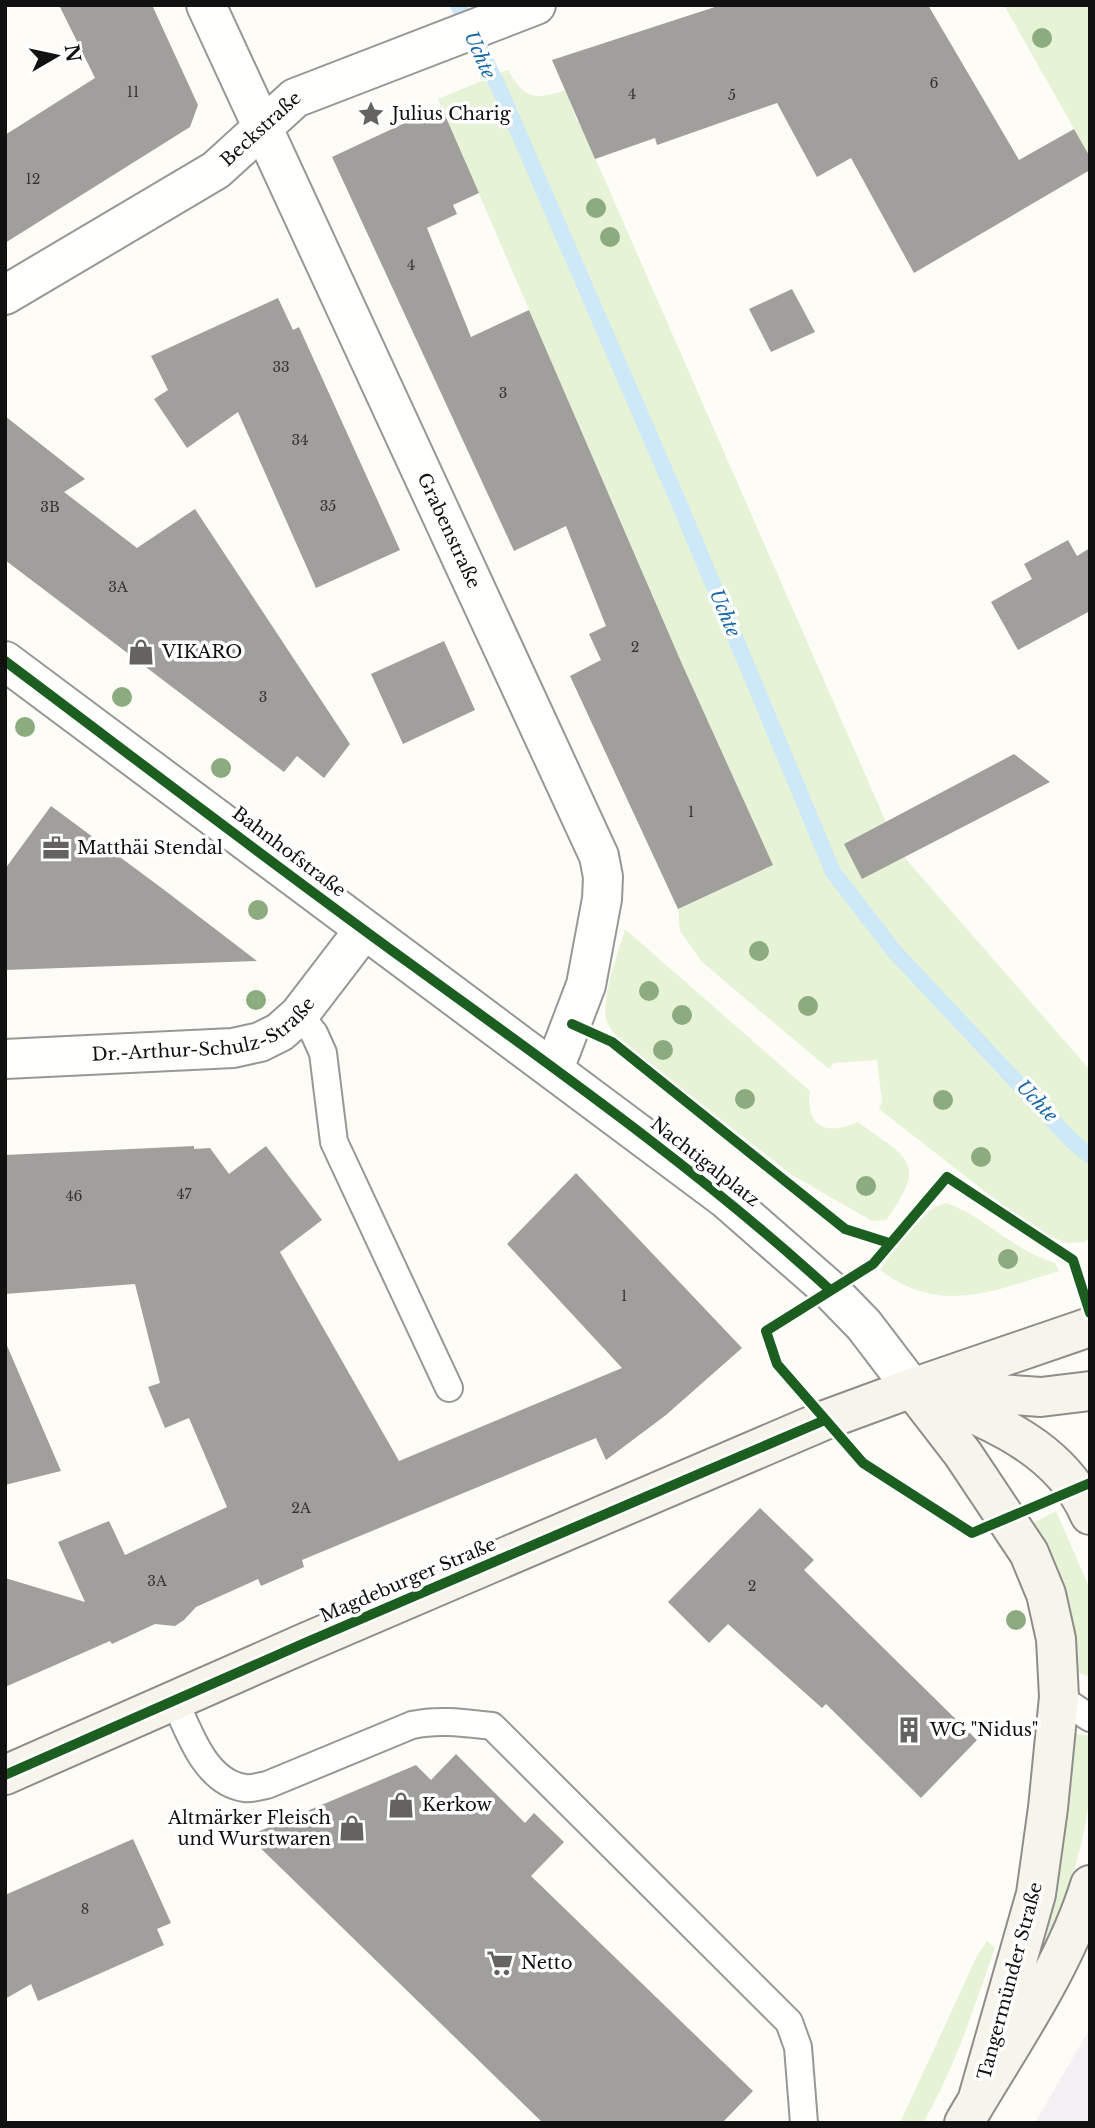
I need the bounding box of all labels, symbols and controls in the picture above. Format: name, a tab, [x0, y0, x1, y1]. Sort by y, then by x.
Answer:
north arrow	[21, 21, 91, 91]
water label: Uchte	[459, 28, 501, 83]
text: N	[60, 43, 85, 64]
house number: 6	[929, 74, 939, 92]
house number: 11	[127, 83, 139, 101]
house number: 4	[628, 85, 636, 103]
house number: 5	[728, 86, 736, 104]
street label: Beckstraße	[216, 87, 306, 171]
place icon: Julius Charig	[356, 99, 386, 129]
place label: Julius Charig	[390, 103, 511, 125]
house number: 12	[26, 170, 40, 188]
house number: 4	[407, 256, 415, 274]
house number: 33	[272, 358, 290, 376]
house number: 3	[499, 384, 507, 402]
house number: 34	[292, 431, 308, 449]
street label: Grabenstraße	[413, 469, 485, 592]
house number: 35	[320, 497, 336, 515]
house number: 3B	[40, 498, 60, 516]
house number: 3A	[108, 578, 128, 596]
water label: Uchte	[705, 586, 745, 641]
shop icon: VIKARO	[126, 637, 156, 667]
house number: 2	[631, 638, 639, 656]
place label: VIKARO	[161, 641, 242, 663]
house number: 3	[259, 688, 267, 706]
street label: Bahnhofstraße	[228, 802, 350, 902]
house number: 1	[688, 803, 694, 821]
office icon: Matthäi Stendal	[41, 833, 71, 863]
place label: Matthäi Stendal	[77, 837, 223, 859]
street label: Dr.-Arthur-Schulz-Straße	[91, 993, 319, 1066]
water label: Uchte	[1012, 1075, 1063, 1127]
street label: Nachtigalplatz	[646, 1113, 764, 1211]
house number: 47	[176, 1185, 193, 1203]
house number: 46	[65, 1187, 83, 1205]
house number: 1	[621, 1287, 627, 1305]
house number: 2A	[291, 1499, 311, 1517]
street label: Magdeburger Straße	[317, 1533, 499, 1627]
house number: 3A	[147, 1572, 167, 1590]
house number: 2	[748, 1577, 756, 1595]
building icon: WG "Nidus"	[894, 1715, 924, 1745]
place label: WG "Nidus"	[929, 1719, 1038, 1741]
shop icon: Kerkow	[386, 1790, 416, 1820]
place label: Kerkow	[422, 1794, 492, 1816]
place label: Altmärker Fleisch und Wurstwaren	[167, 1807, 331, 1850]
shop icon: Altmärker Fleisch und Wurstwaren	[337, 1813, 367, 1843]
street label: Tangermünder Straße	[973, 1880, 1047, 2082]
house number: 8	[81, 1900, 89, 1918]
supermarket icon: Netto	[485, 1948, 515, 1978]
place label: Netto	[521, 1952, 572, 1974]

